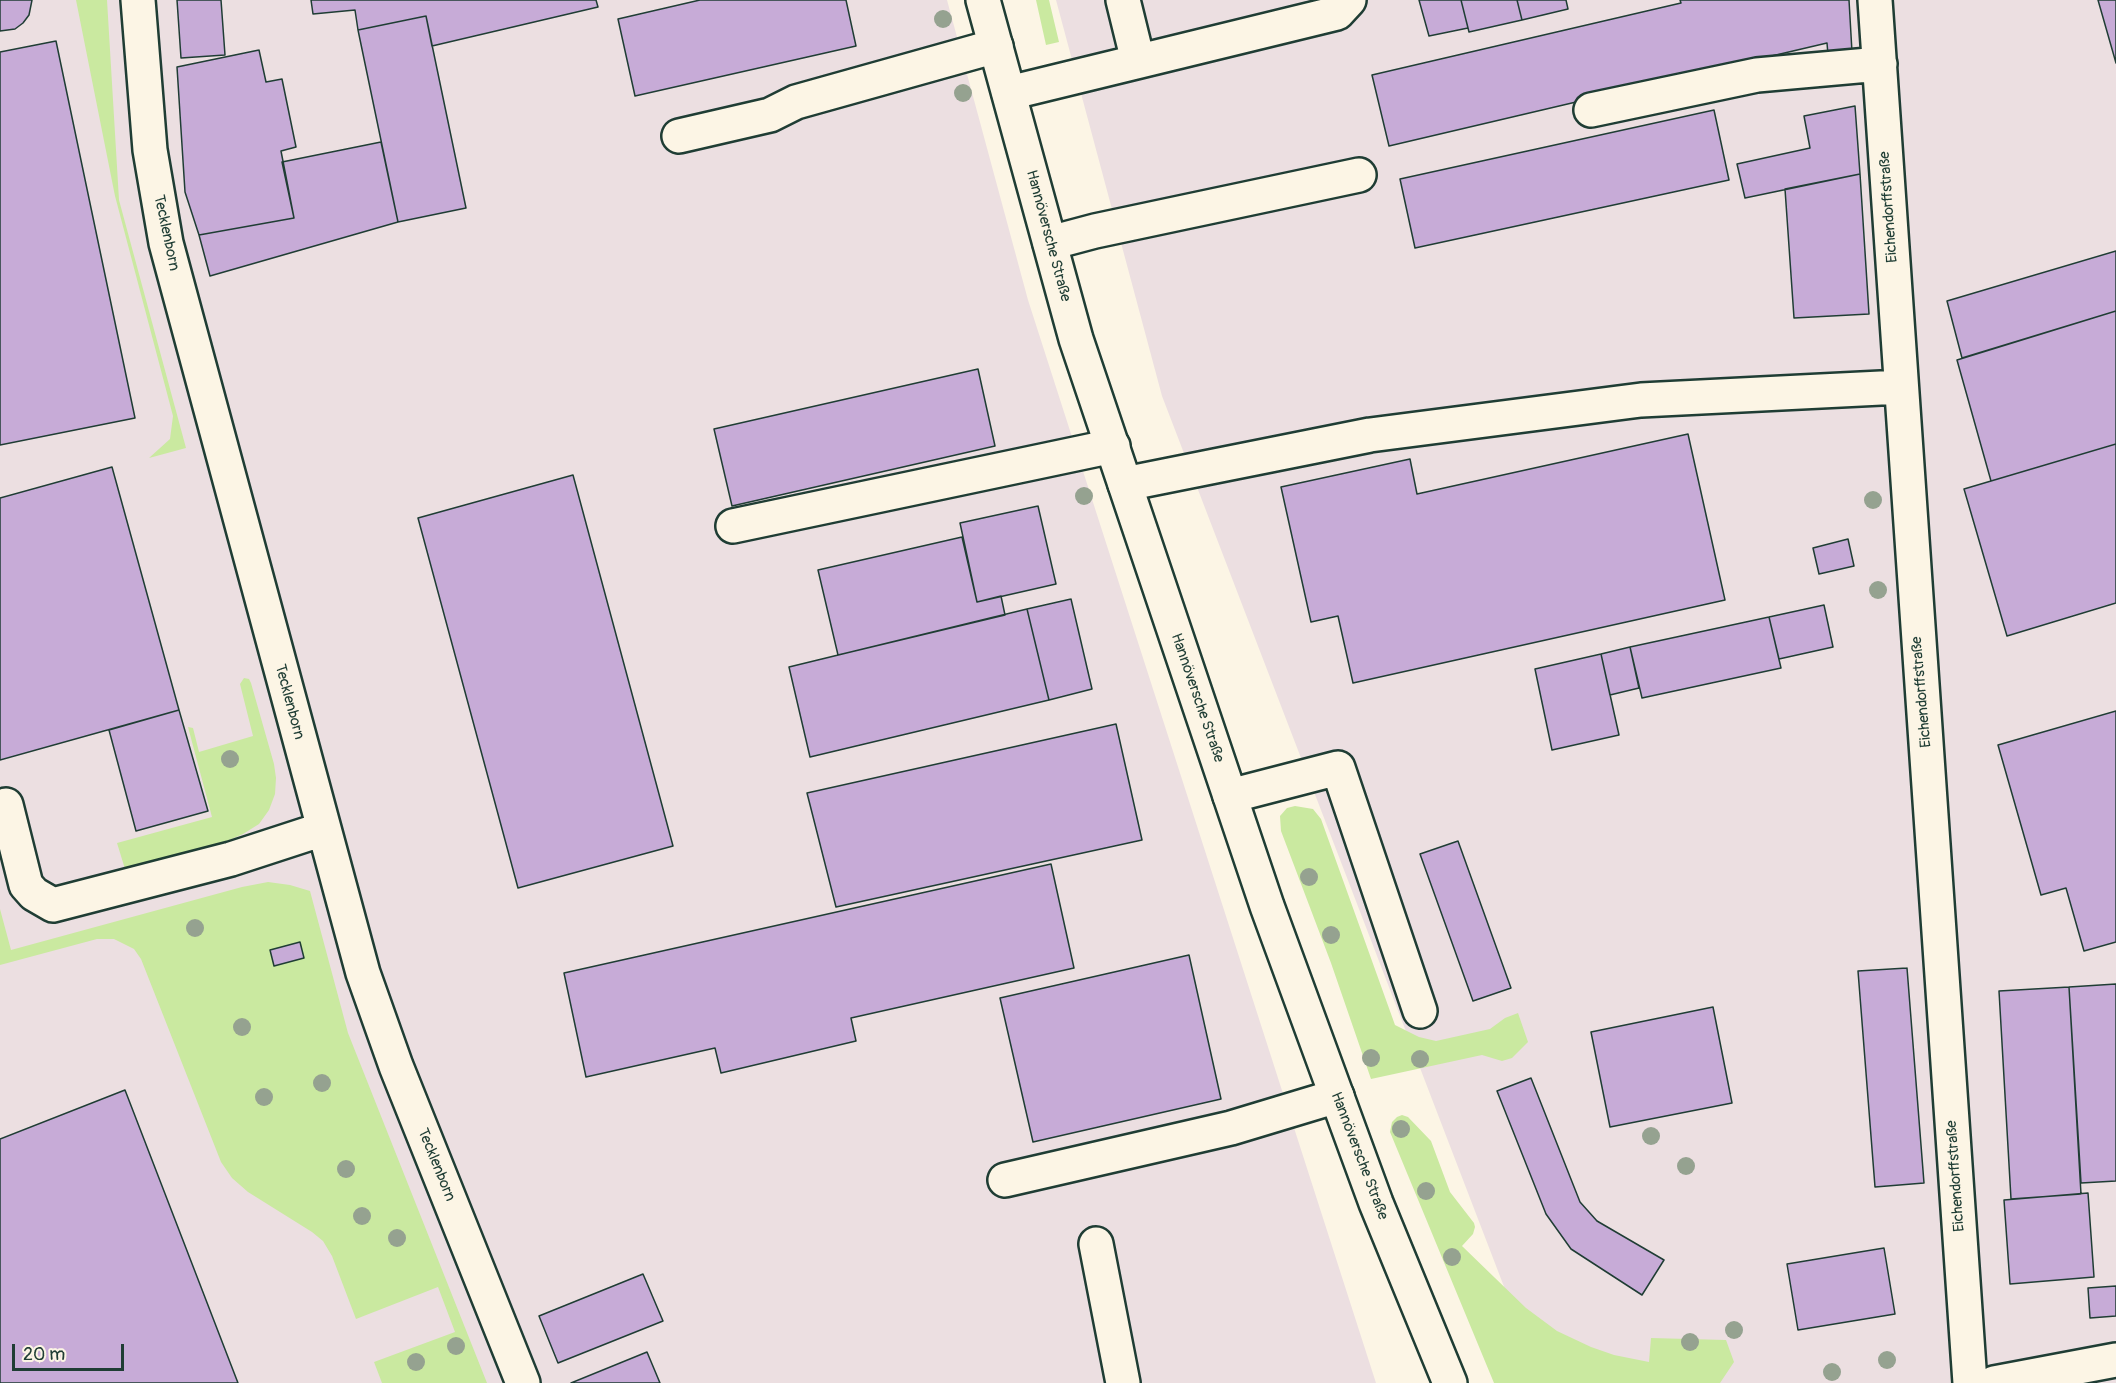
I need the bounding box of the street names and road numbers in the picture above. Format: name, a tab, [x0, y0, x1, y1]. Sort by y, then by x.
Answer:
street label: Eichendorffstraße	[1876, 151, 1902, 263]
street label: Hannöversche Straße	[1022, 168, 1074, 304]
street label: Tecklenborn	[149, 193, 183, 273]
street label: Hannöversche Straße	[1166, 631, 1228, 765]
street label: Eichendorffstraße	[1908, 636, 1936, 748]
street label: Tecklenborn	[270, 662, 308, 742]
street label: Hannöversche Straße	[1326, 1090, 1392, 1222]
street label: Eichendorffstraße	[1943, 1120, 1969, 1232]
street label: Tecklenborn	[413, 1126, 459, 1204]

